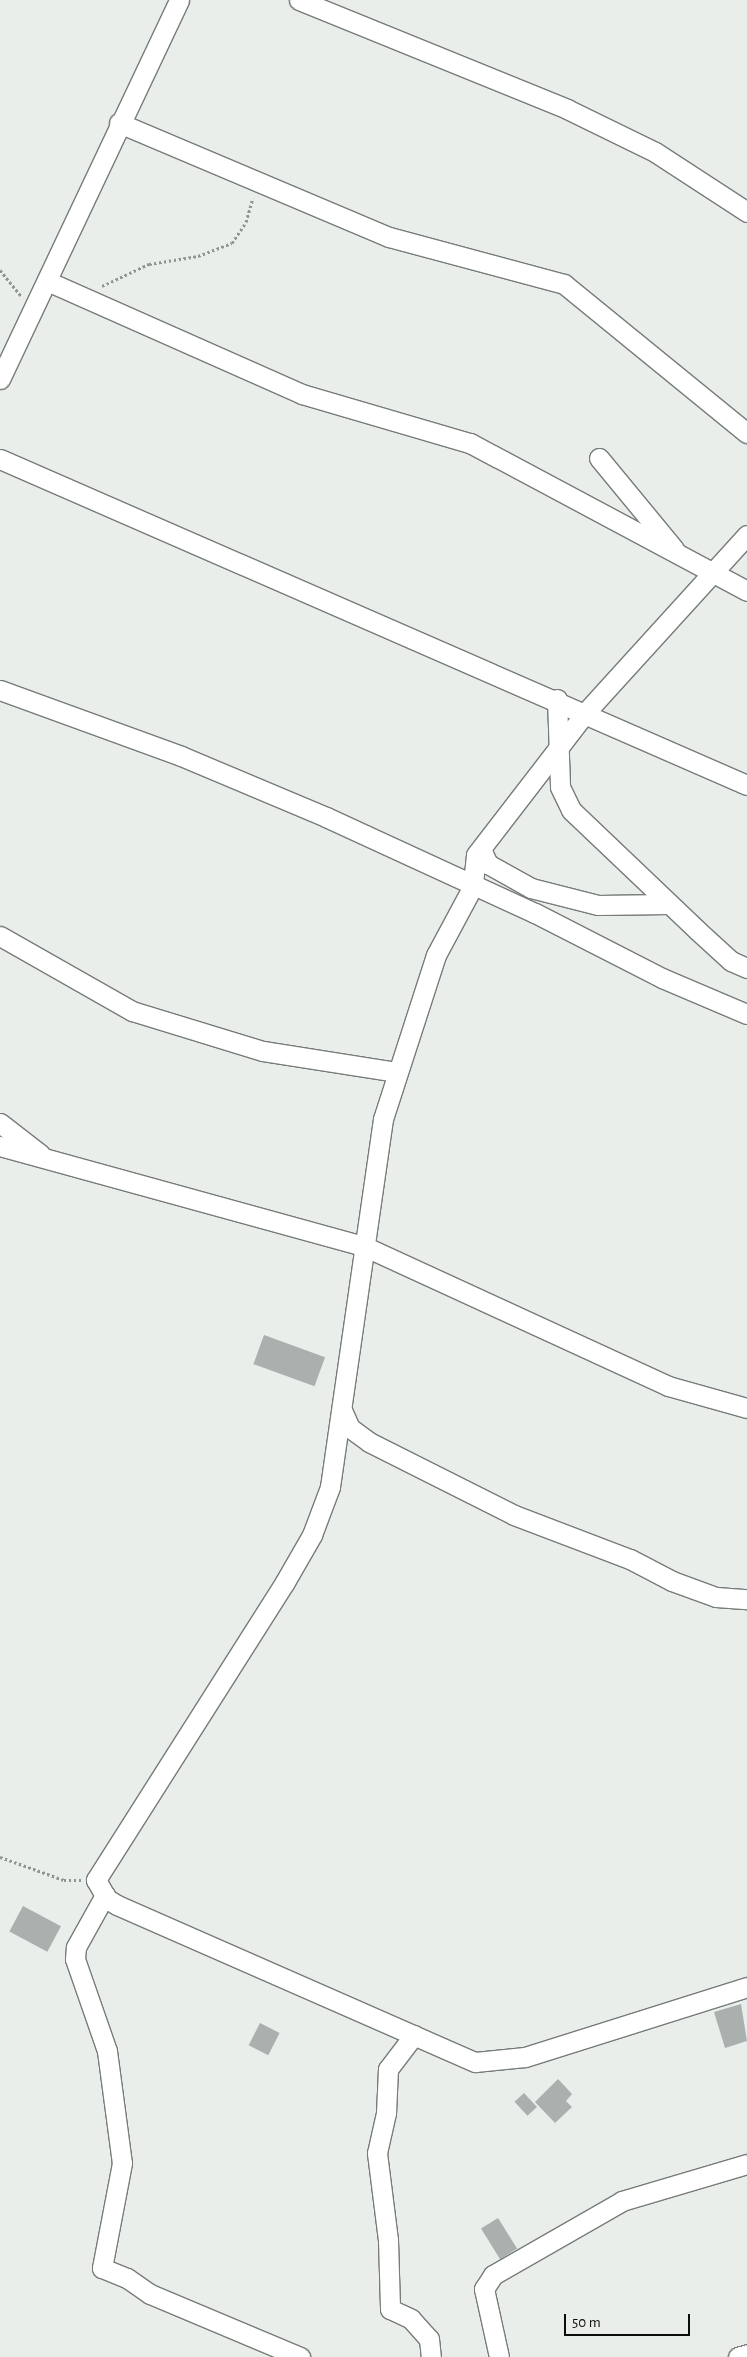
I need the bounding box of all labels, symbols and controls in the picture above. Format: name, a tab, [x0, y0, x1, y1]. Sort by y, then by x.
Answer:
scale bar	[567, 2304, 693, 2336]
text: 50 m	[572, 2315, 601, 2330]

